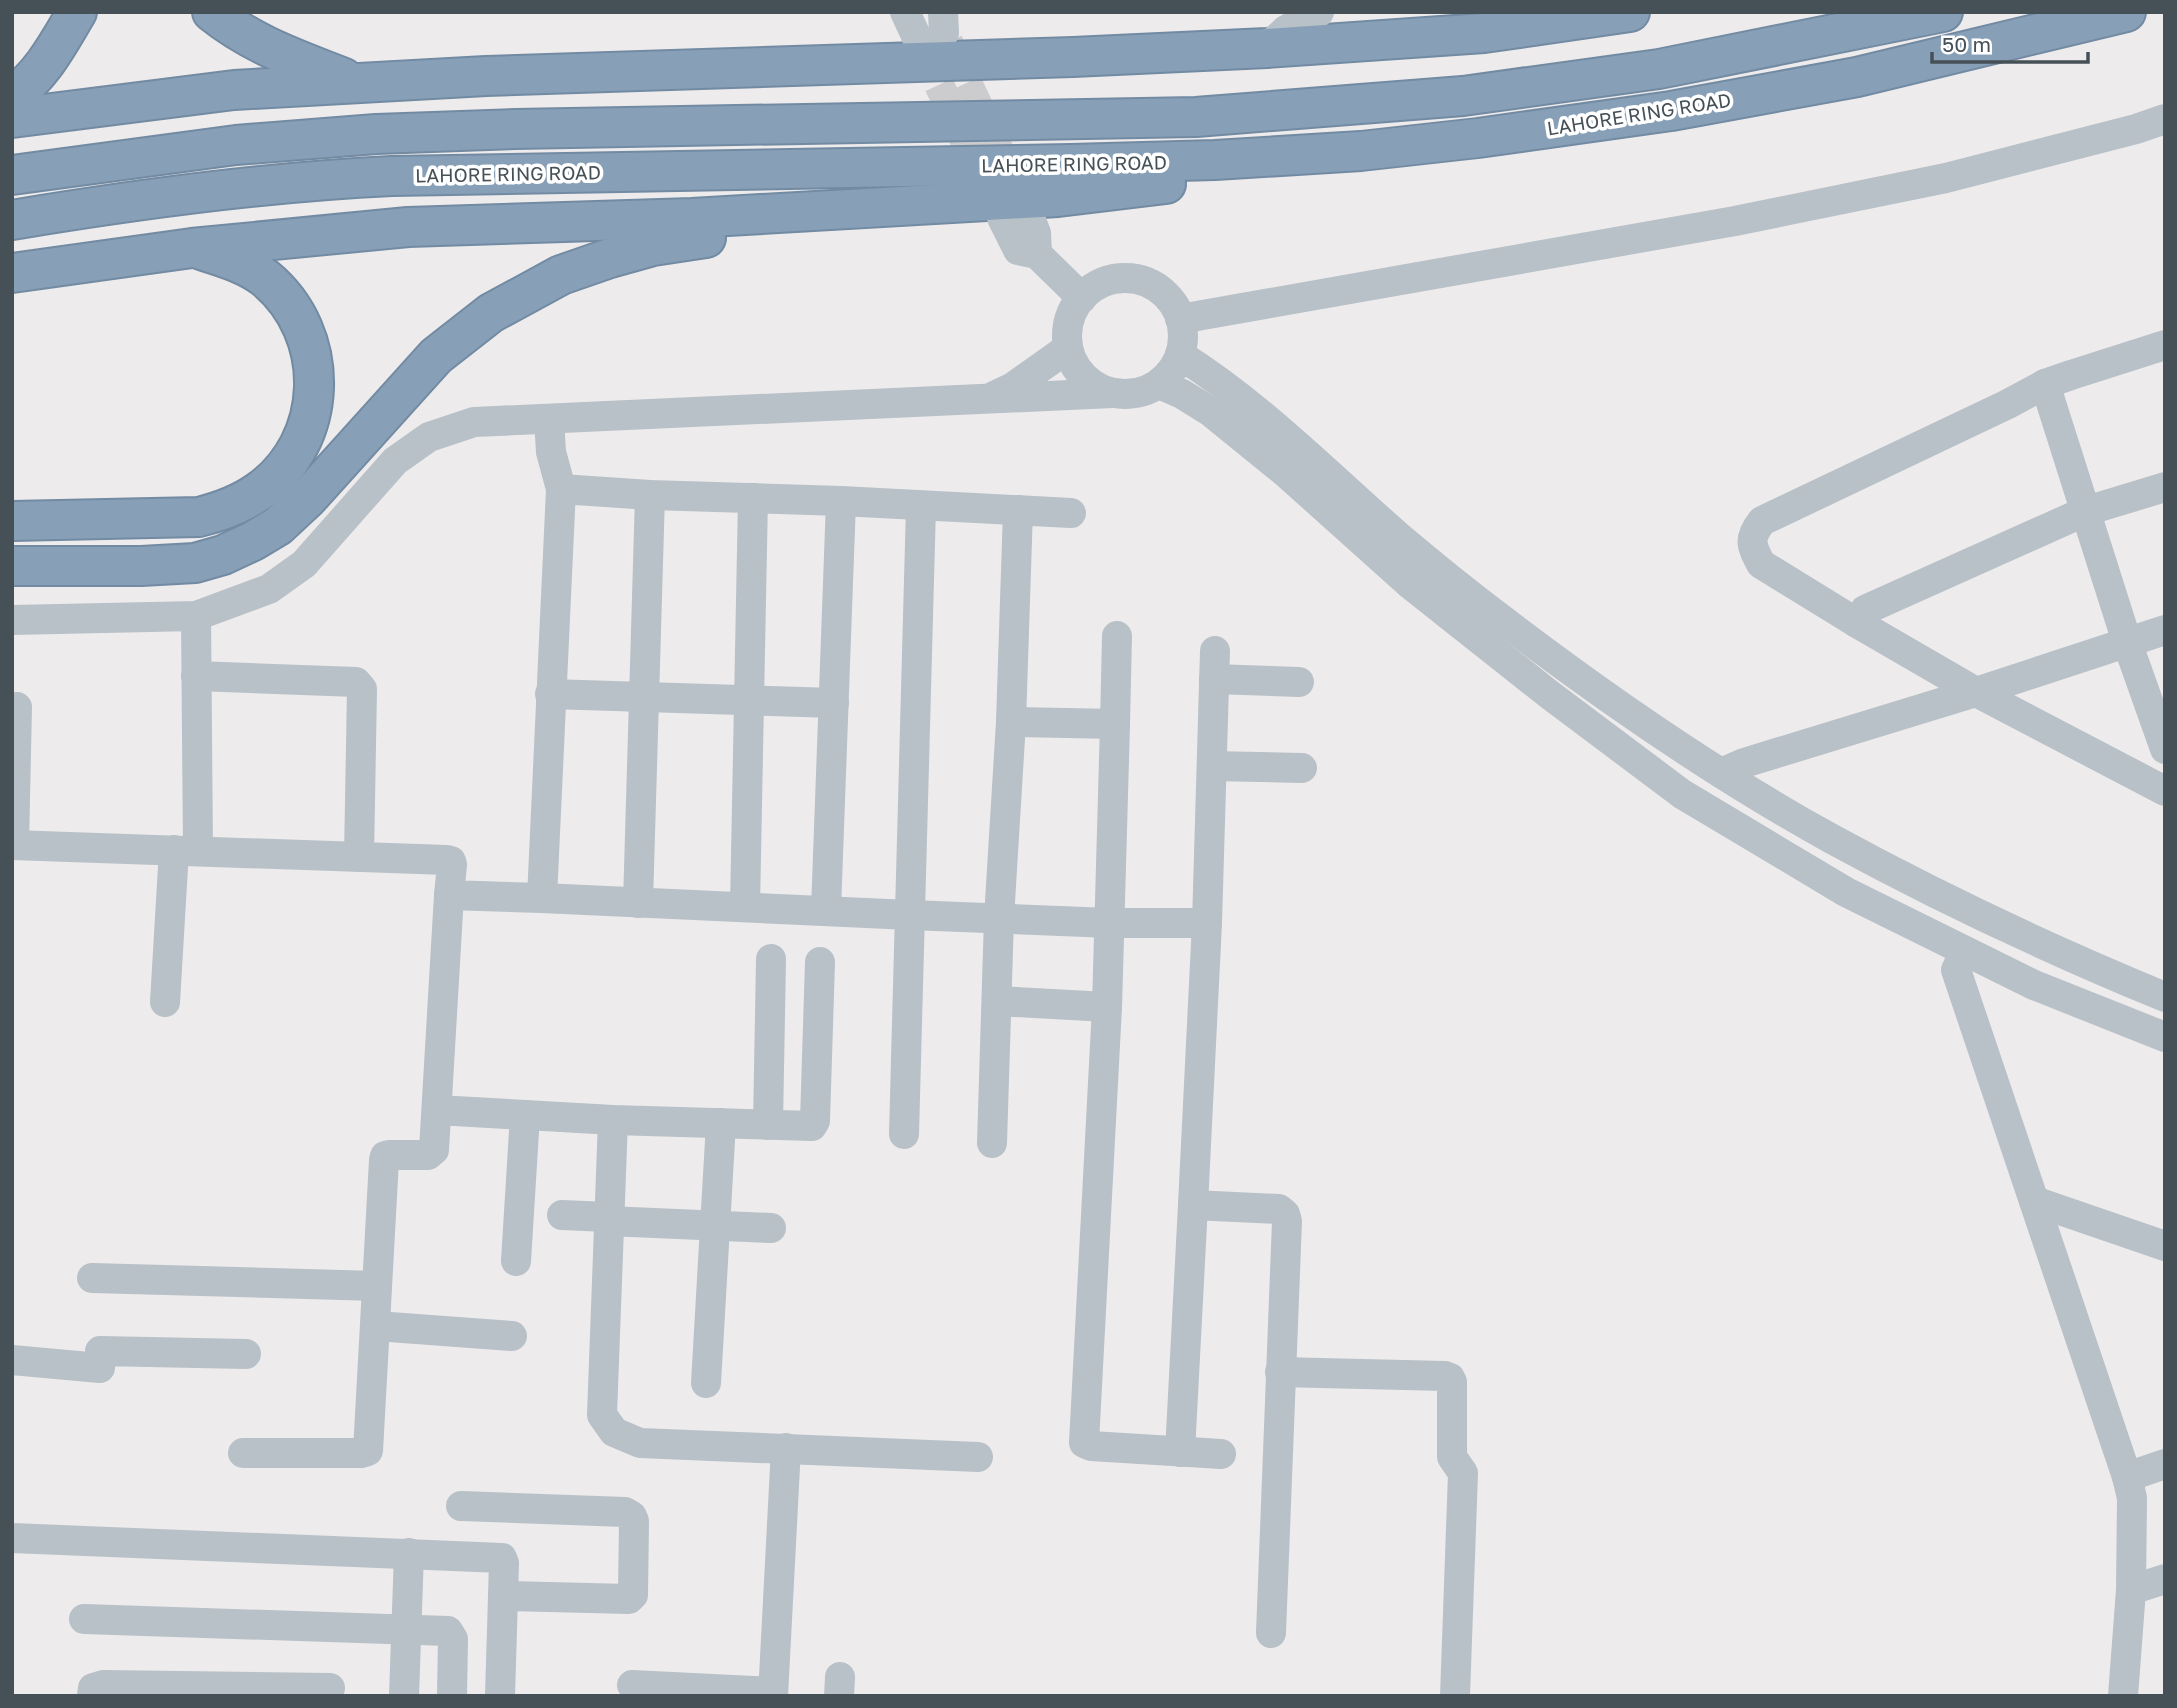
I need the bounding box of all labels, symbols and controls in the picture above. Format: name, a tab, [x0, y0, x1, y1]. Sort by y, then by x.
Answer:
scale bar	[1932, 21, 2088, 65]
text: 50 m	[1942, 31, 1991, 57]
street label: LAHORE RING ROAD	[1545, 88, 1733, 139]
street label: LAHORE RING ROAD	[981, 150, 1167, 177]
street label: LAHORE RING ROAD	[415, 160, 601, 187]

